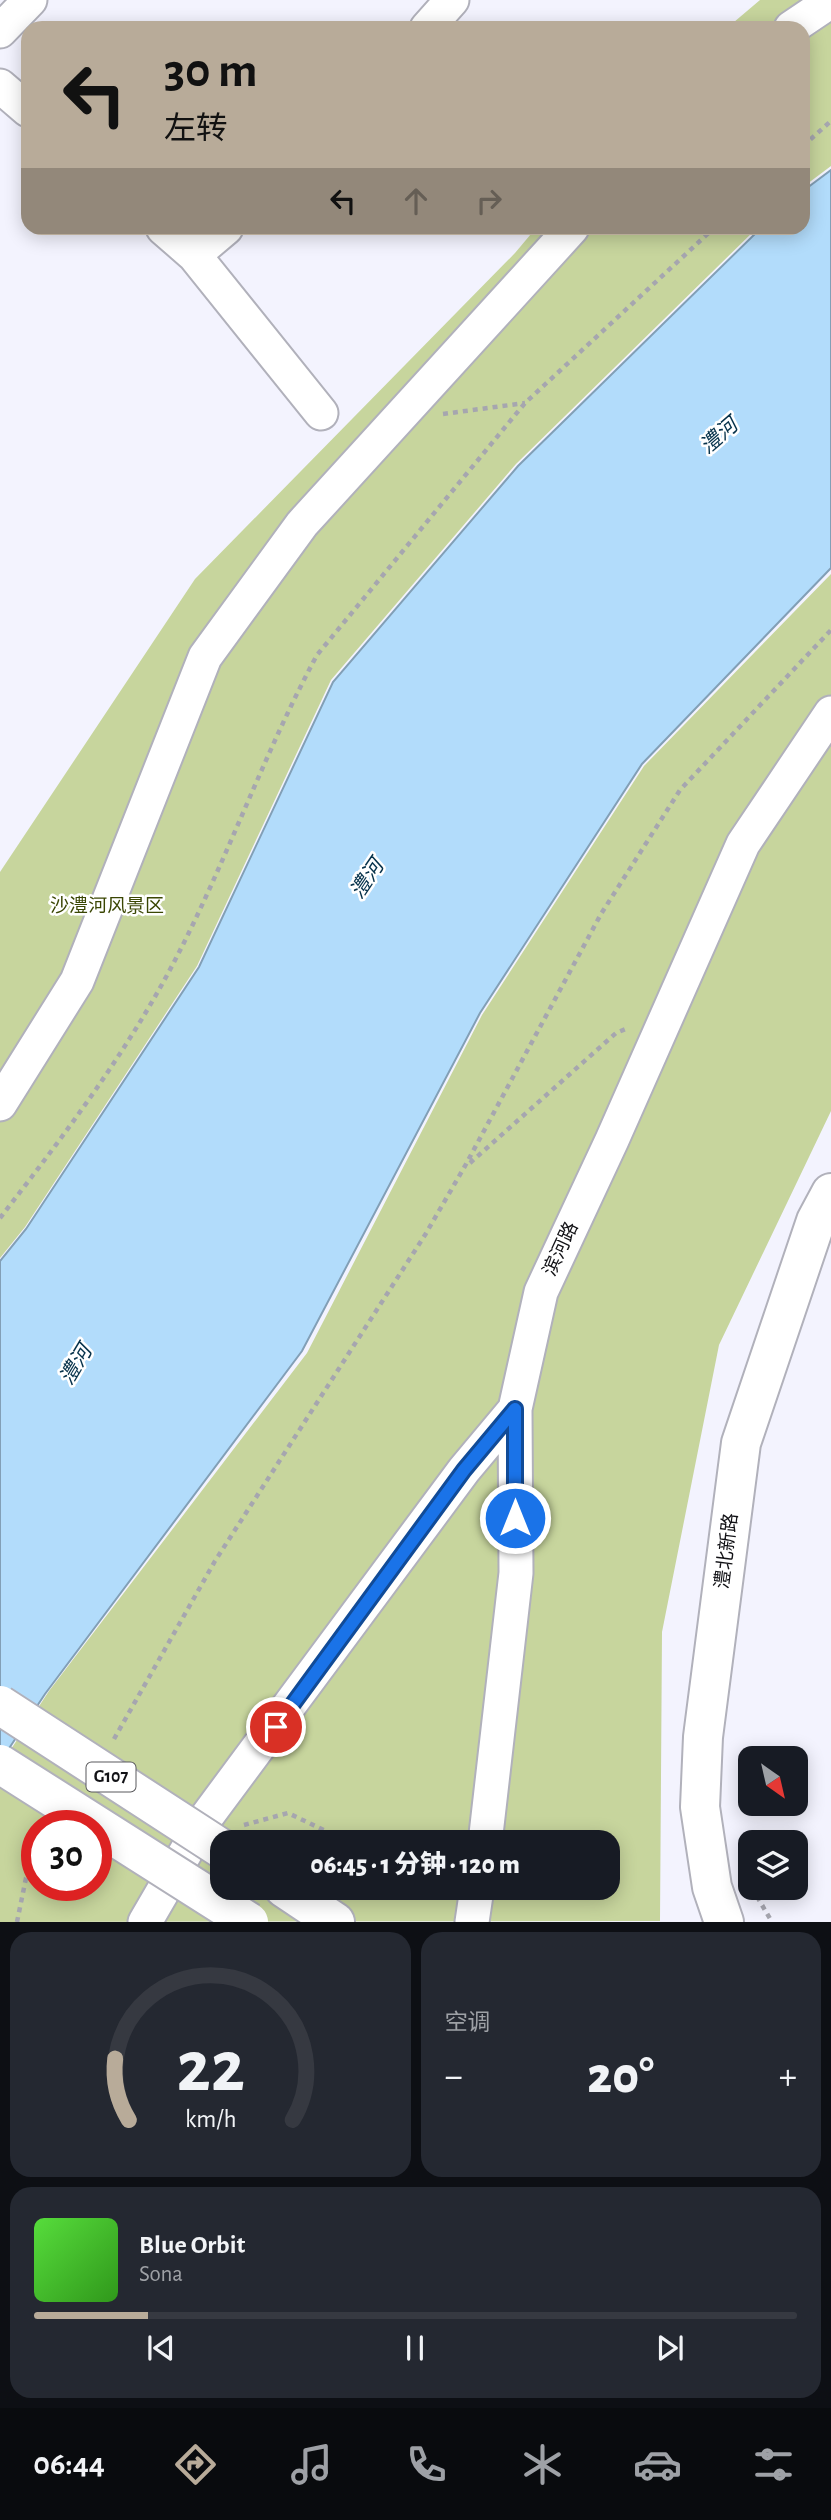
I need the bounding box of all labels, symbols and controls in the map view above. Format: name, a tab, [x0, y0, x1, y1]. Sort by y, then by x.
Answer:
text: 30 m	[164, 47, 258, 96]
icon: left	[49, 49, 140, 140]
text: 左转	[164, 113, 228, 145]
icon: left	[324, 182, 362, 220]
icon: ahead	[397, 182, 435, 220]
icon: right	[470, 182, 508, 220]
water label: 澧河	[696, 411, 745, 458]
water label: 澧河	[346, 852, 390, 902]
park label: 沙澧河风景区	[50, 895, 164, 916]
street label: 滨河路	[539, 1218, 582, 1279]
water label: 澧河	[55, 1338, 98, 1388]
position arrow	[478, 1481, 552, 1555]
street label: 澧北新路	[711, 1512, 741, 1590]
pin	[246, 1697, 306, 1757]
icon: arrive	[257, 1708, 295, 1746]
north arrow	[738, 1746, 808, 1816]
map controls	[738, 1746, 808, 1900]
road number: G107	[86, 1762, 136, 1792]
speed limit sign: 30	[21, 1810, 112, 1901]
button: layers	[738, 1830, 808, 1900]
text: 06:45 · 1 分钟 · 120 m	[310, 1852, 520, 1878]
text: 空调	[445, 2012, 491, 2035]
text: 22	[176, 2033, 245, 2106]
text: 20°	[587, 2050, 654, 2102]
text: −	[445, 2058, 463, 2096]
text: +	[779, 2058, 797, 2096]
text: km/h	[184, 2107, 236, 2132]
text: Blue Orbit	[139, 2232, 245, 2258]
text: Sona	[139, 2263, 183, 2286]
icon: previous	[142, 2329, 180, 2367]
icon: pause	[396, 2329, 434, 2367]
icon: next	[651, 2329, 689, 2367]
icon: directions	[171, 2440, 220, 2489]
icon: music	[287, 2440, 336, 2489]
icon: phone	[402, 2440, 451, 2489]
icon: climate	[518, 2440, 567, 2489]
icon: car	[633, 2440, 682, 2489]
icon: filters	[749, 2440, 798, 2489]
text: 06:44	[33, 2448, 105, 2480]

